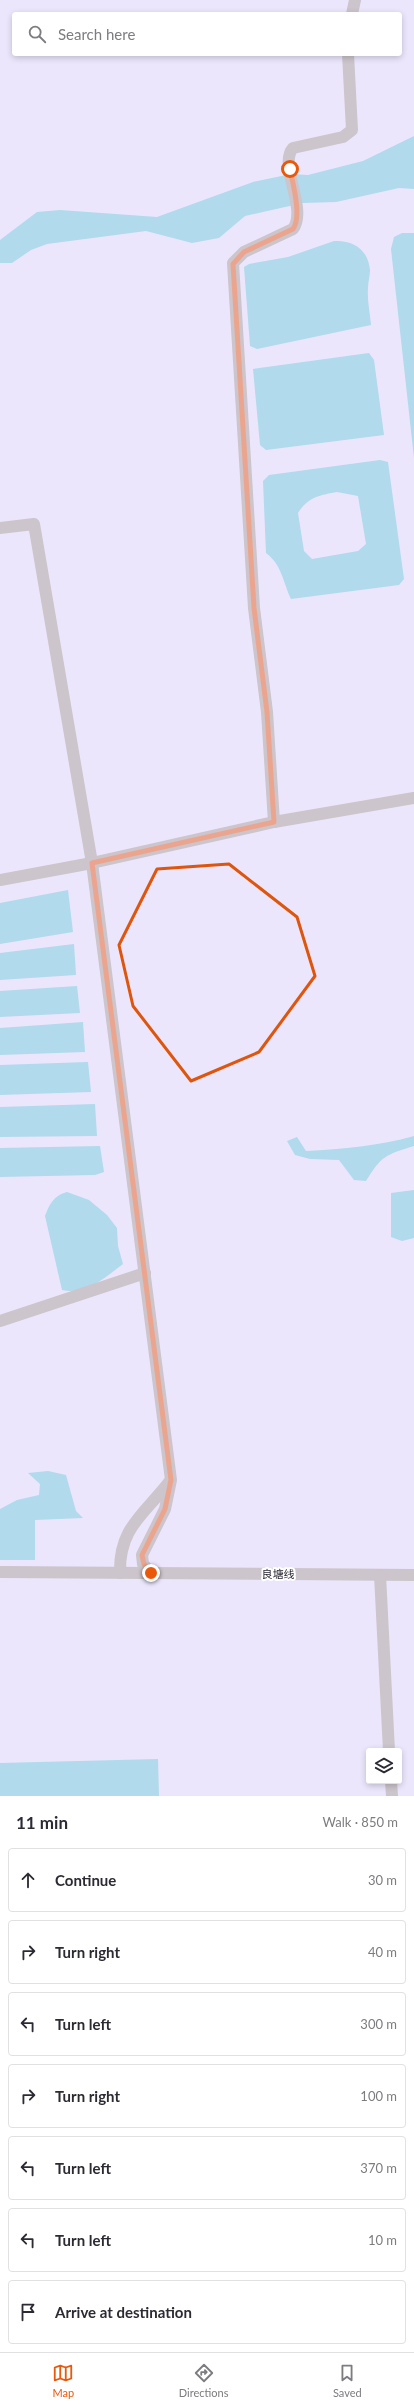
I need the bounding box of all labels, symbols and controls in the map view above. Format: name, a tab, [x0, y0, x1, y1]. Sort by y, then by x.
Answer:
search box	[12, 12, 402, 56]
icon: search	[26, 23, 48, 45]
text: Search here	[58, 25, 135, 43]
route start	[281, 160, 299, 178]
route end	[142, 1564, 160, 1582]
street label: 良塘线	[262, 1567, 295, 1580]
map controls	[366, 1748, 402, 1784]
button: layers	[366, 1748, 402, 1784]
text: 11 min	[16, 1812, 68, 1833]
text: Walk · 850 m	[322, 1814, 398, 1830]
icon: ahead	[17, 1869, 39, 1891]
text: Continue	[55, 1871, 116, 1889]
text: 30 m	[368, 1872, 397, 1888]
icon: right	[17, 1941, 39, 1963]
text: Turn right	[55, 1943, 120, 1961]
text: 40 m	[368, 1944, 397, 1960]
icon: left	[17, 2013, 39, 2035]
text: Turn left	[55, 2015, 111, 2033]
text: 300 m	[360, 2016, 397, 2032]
icon: right	[17, 2085, 39, 2107]
text: Turn right	[55, 2087, 120, 2105]
text: 100 m	[360, 2088, 397, 2104]
icon: left	[17, 2157, 39, 2179]
text: Turn left	[55, 2159, 111, 2177]
text: 370 m	[360, 2160, 397, 2176]
icon: left	[17, 2229, 39, 2251]
text: Turn left	[55, 2231, 111, 2249]
text: 10 m	[368, 2232, 397, 2248]
icon: arrive	[17, 2301, 39, 2323]
text: Arrive at destination	[55, 2303, 192, 2321]
tab: Map	[52, 2362, 74, 2399]
tab: Directions	[179, 2362, 228, 2399]
tab: Saved	[333, 2362, 362, 2399]

